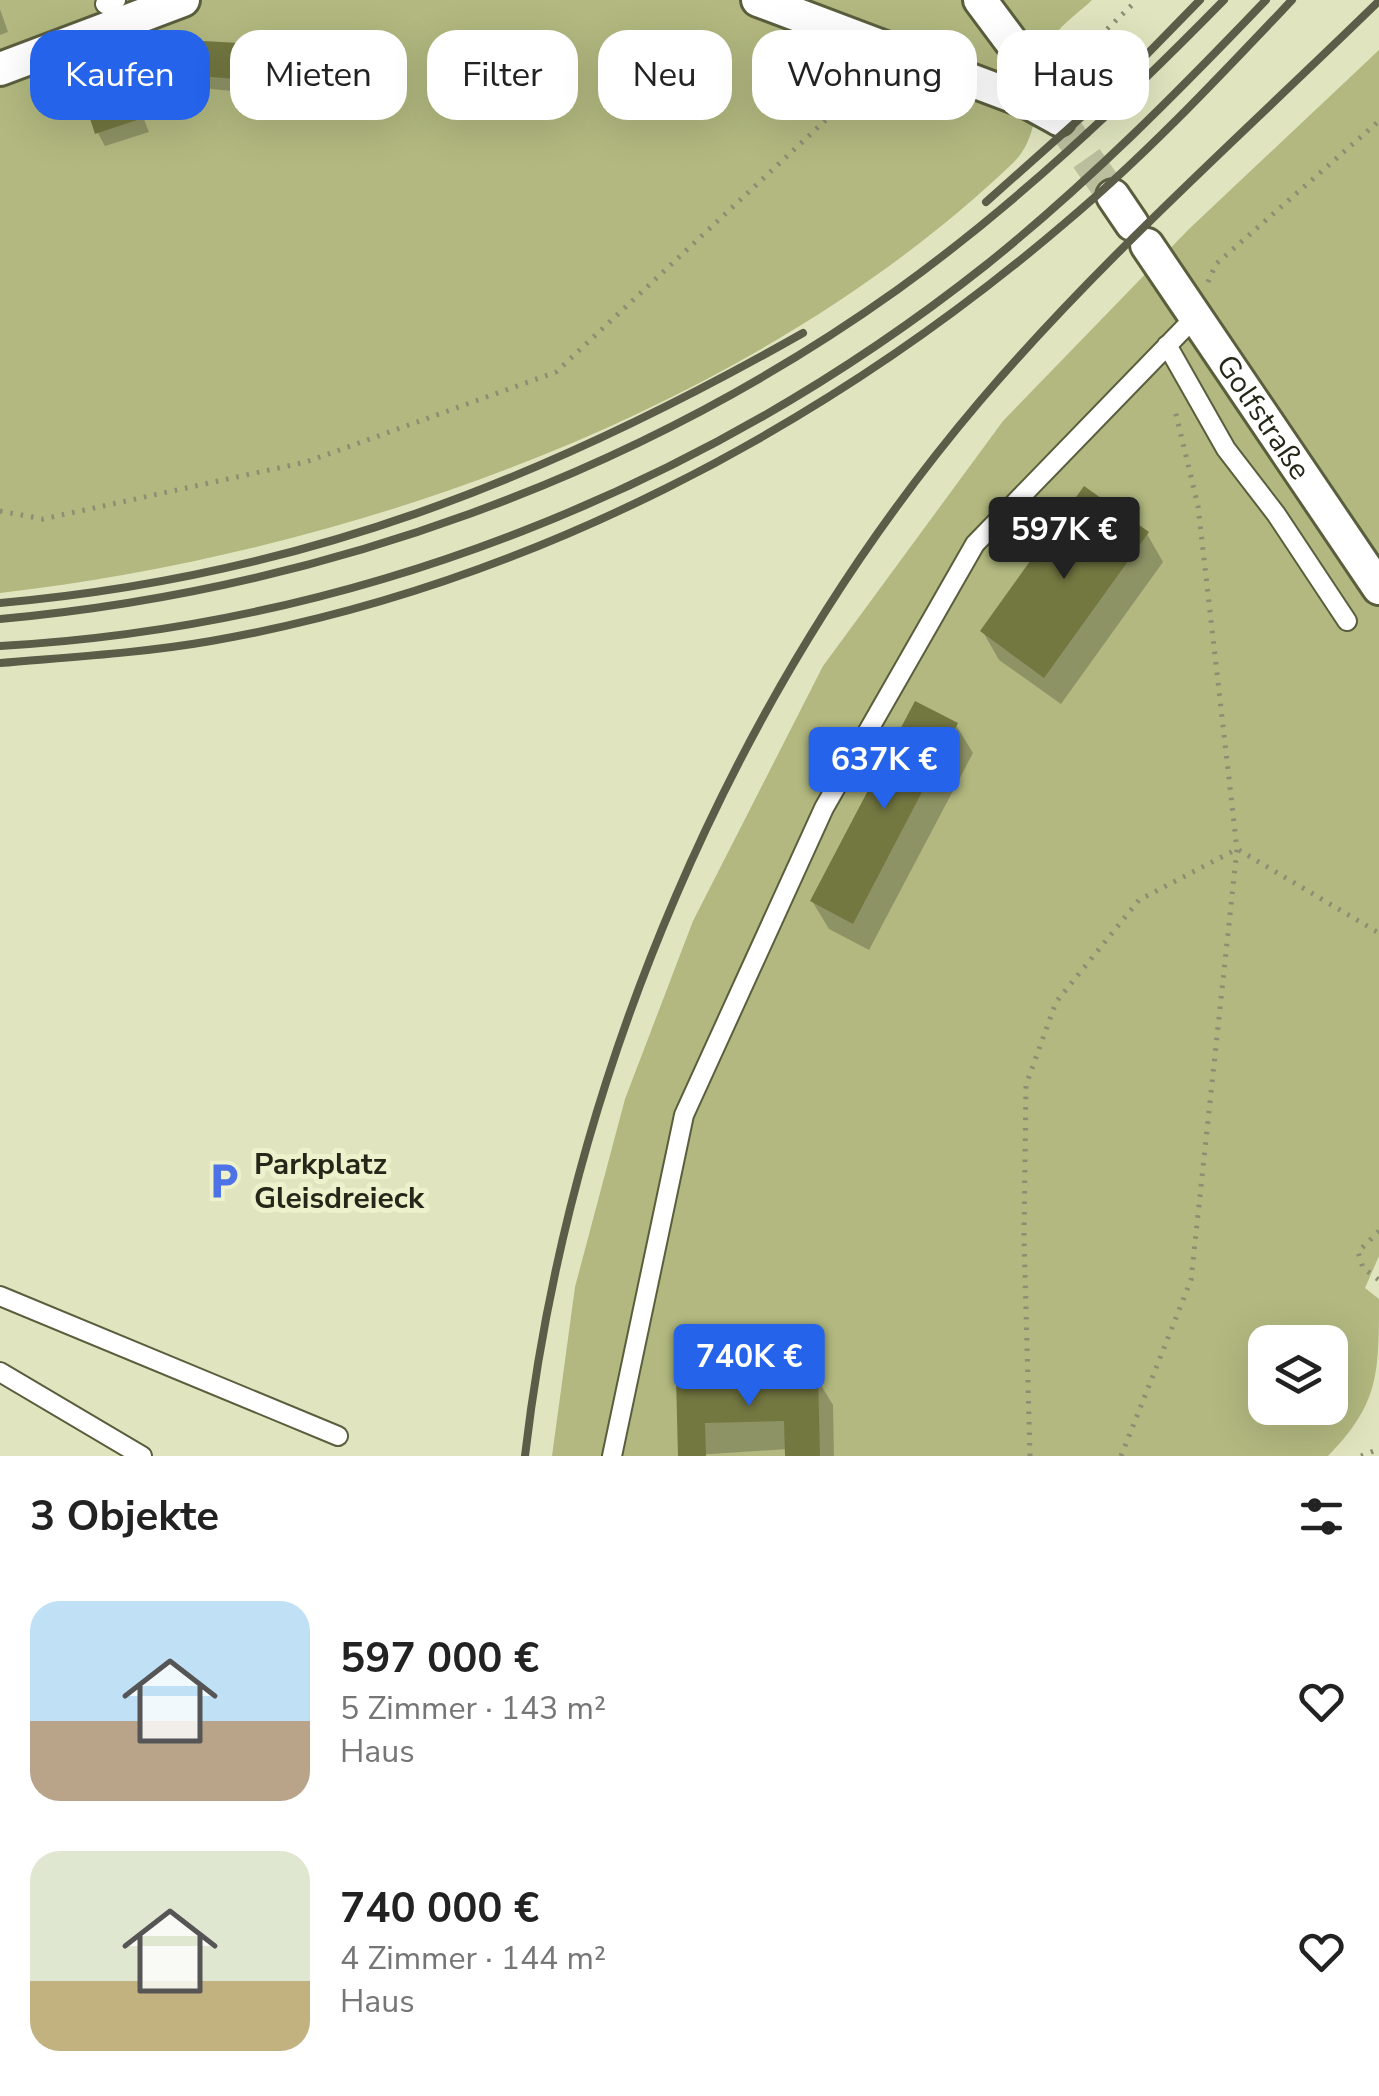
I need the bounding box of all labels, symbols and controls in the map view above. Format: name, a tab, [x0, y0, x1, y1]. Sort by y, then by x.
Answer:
chip: Kaufen	[30, 30, 210, 120]
chip: Mieten	[230, 30, 407, 120]
chip: Filter	[427, 30, 578, 120]
chip: Neu	[598, 30, 732, 120]
chip: Wohnung	[752, 30, 977, 120]
chip: Haus	[997, 30, 1149, 120]
street label: Golfstraße	[1207, 347, 1320, 488]
pin: 597K €	[983, 497, 1145, 582]
text: 597K €	[1011, 508, 1117, 551]
pin: 637K €	[803, 727, 965, 812]
text: 637K €	[831, 738, 937, 781]
place label: Parkplatz Gleisdreieck	[254, 1144, 425, 1219]
parking icon: Parkplatz Gleisdreieck	[203, 1160, 245, 1202]
pin: 740K €	[668, 1324, 830, 1409]
map controls	[1248, 1325, 1348, 1425]
button: layers	[1248, 1325, 1348, 1425]
text: 740K €	[696, 1335, 802, 1378]
text: 3 Objekte	[30, 1488, 219, 1545]
icon: filters	[1294, 1489, 1349, 1544]
text: 597 000 €	[340, 1630, 539, 1687]
icon: home	[110, 1641, 230, 1761]
icon: heart	[1294, 1674, 1349, 1729]
text: 5 Zimmer · 143 m²	[340, 1687, 606, 1730]
text: Haus	[340, 1730, 415, 1773]
text: 740 000 €	[340, 1880, 539, 1937]
icon: home	[110, 1891, 230, 2011]
icon: heart	[1294, 1924, 1349, 1979]
text: 4 Zimmer · 144 m²	[340, 1937, 606, 1980]
text: Haus	[340, 1980, 415, 2023]

